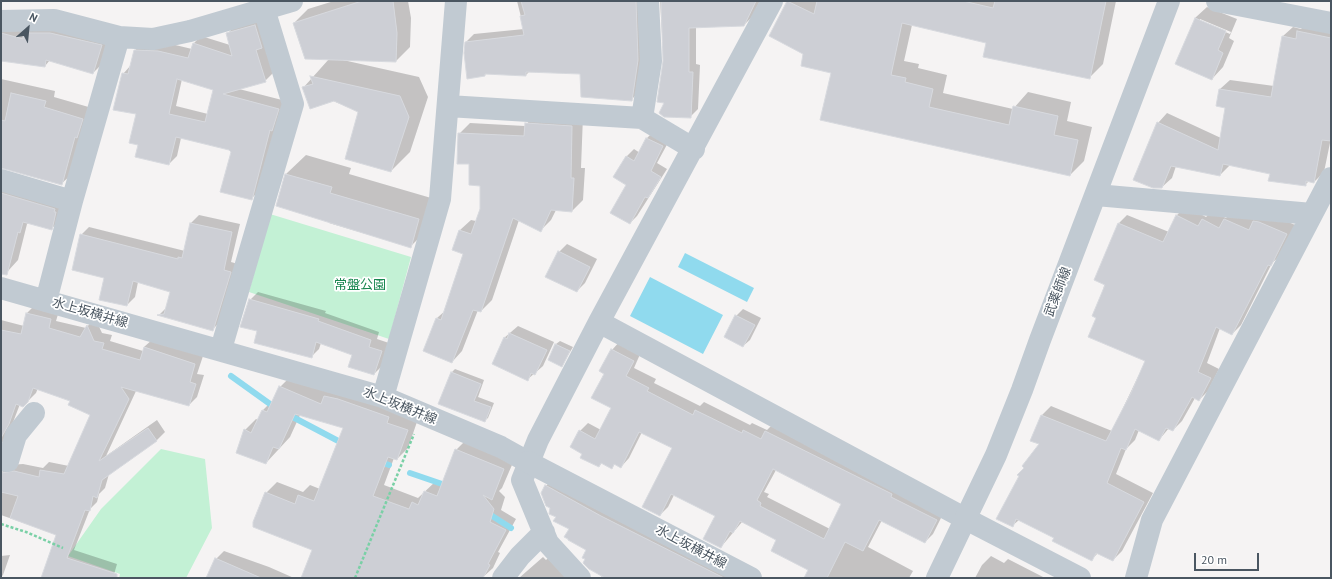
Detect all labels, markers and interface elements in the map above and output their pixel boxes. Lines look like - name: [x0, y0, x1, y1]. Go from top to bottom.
- north arrow: [8, 8, 48, 48]
- text: N: [27, 9, 40, 25]
- street label: 武薬師線: [1041, 265, 1075, 319]
- park label: 常盤公園: [334, 277, 386, 293]
- street label: 水上坂横井線: [50, 295, 130, 331]
- street label: 水上坂横井線: [361, 384, 439, 428]
- street label: 水上坂横井線: [653, 522, 729, 572]
- scale bar: [1196, 545, 1261, 571]
- text: 20 m: [1201, 552, 1227, 567]

